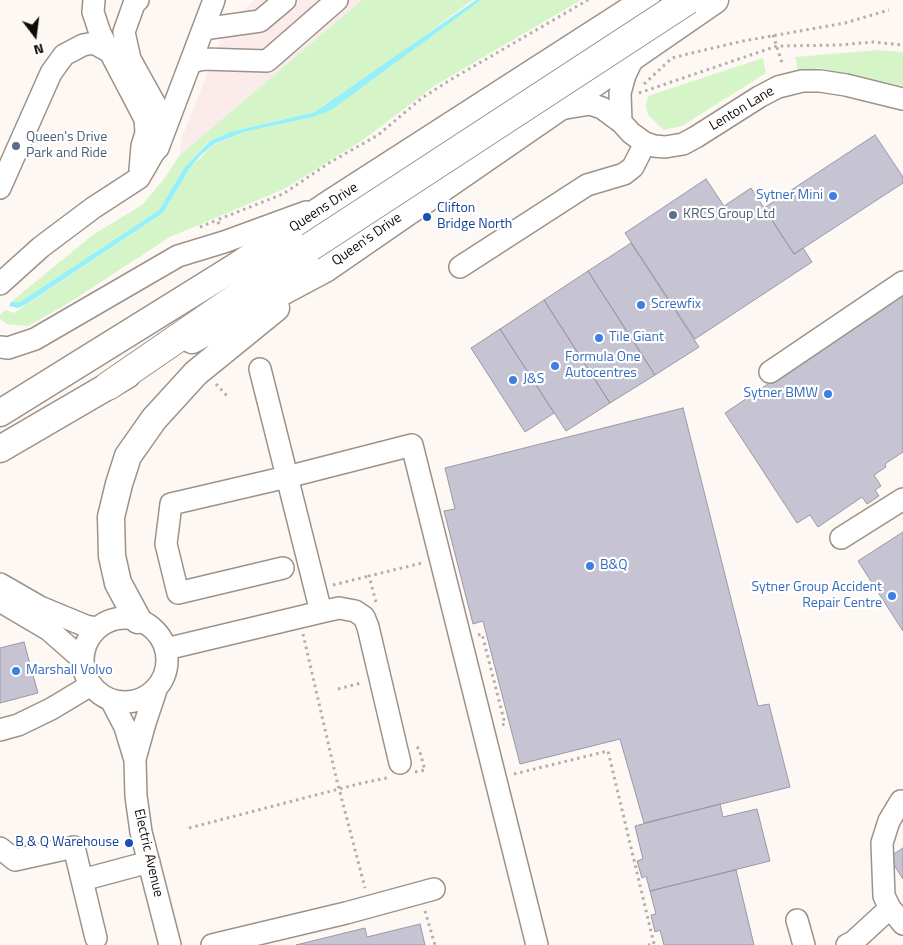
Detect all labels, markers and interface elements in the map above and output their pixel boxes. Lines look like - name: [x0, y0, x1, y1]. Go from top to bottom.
- north arrow: [10, 10, 60, 60]
- text: N: [32, 39, 46, 61]
- street label: Lenton Lane: [707, 83, 777, 135]
- place label: Queen's Drive Park and Ride: [26, 130, 107, 162]
- marker: Queen's Drive Park and Ride: [10, 140, 22, 152]
- street label: Queens Drive: [286, 180, 362, 236]
- place label: Sytner Mini: [756, 188, 823, 204]
- marker: Sytner Mini: [827, 190, 839, 202]
- place label: Clifton Bridge North: [437, 201, 512, 233]
- place label: KRCS Group Ltd: [683, 207, 775, 223]
- marker: KRCS Group Ltd: [667, 209, 679, 221]
- street label: Queen's Drive: [329, 210, 405, 270]
- marker: Clifton Bridge North: [421, 211, 433, 223]
- place label: Screwfix: [651, 297, 701, 313]
- marker: Screwfix: [635, 299, 647, 311]
- place label: Tile Giant: [609, 330, 664, 346]
- marker: Tile Giant: [593, 332, 605, 344]
- place label: Formula One Autocentres: [565, 350, 641, 382]
- marker: Formula One Autocentres: [549, 360, 561, 372]
- place label: J&S: [523, 372, 544, 388]
- marker: J&S: [507, 374, 519, 386]
- place label: Sytner BMW: [744, 386, 818, 402]
- marker: Sytner BMW: [822, 388, 834, 400]
- place label: B&Q: [600, 558, 627, 574]
- marker: B&Q: [584, 560, 596, 572]
- place label: Sytner Group Accident Repair Centre: [751, 580, 882, 612]
- marker: Sytner Group Accident Repair Centre: [886, 590, 898, 602]
- place label: Marshall Volvo: [26, 663, 113, 679]
- marker: Marshall Volvo: [10, 665, 22, 677]
- street label: Electric Avenue: [130, 807, 166, 899]
- place label: B & Q Warehouse: [15, 835, 119, 851]
- marker: B & Q Warehouse: [123, 837, 135, 849]

